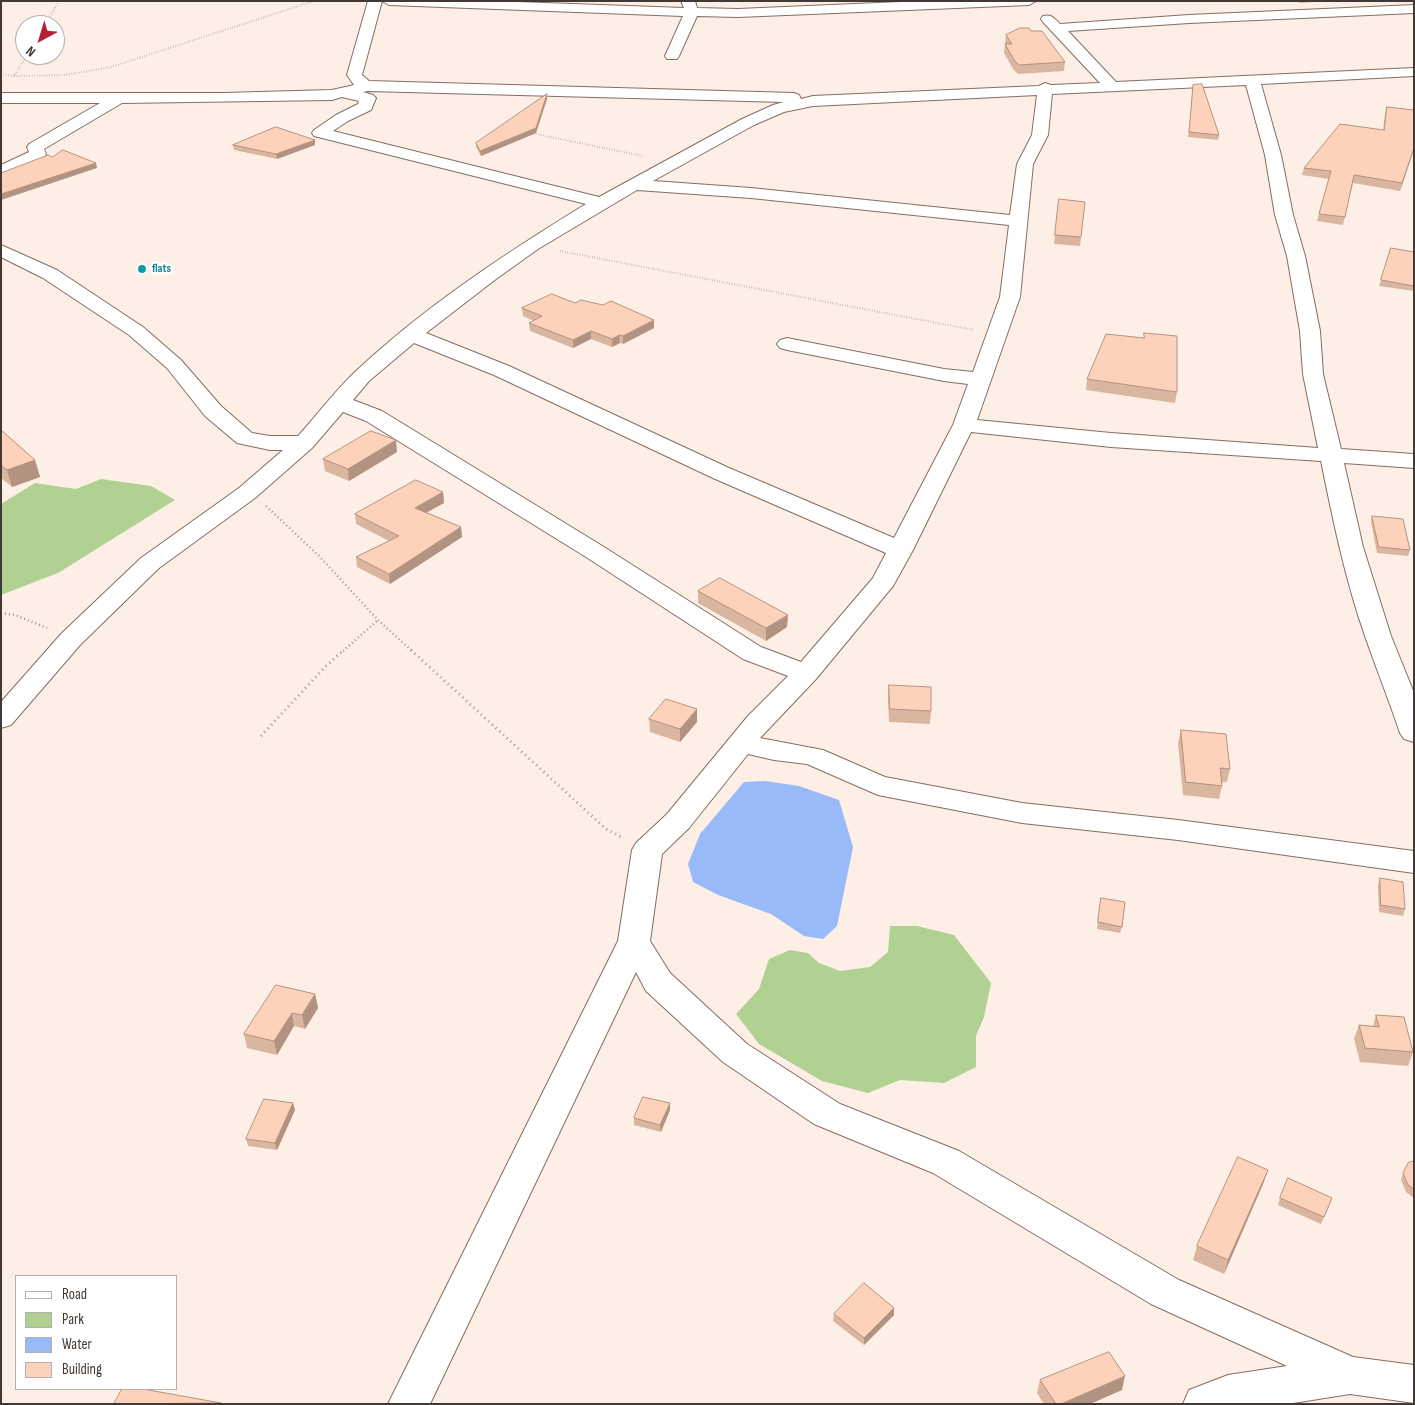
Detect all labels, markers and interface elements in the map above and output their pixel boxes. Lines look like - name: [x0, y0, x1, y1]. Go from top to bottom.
- north arrow: [15, 15, 65, 65]
- text: N: [23, 42, 39, 60]
- place label: flats: [152, 262, 171, 276]
- marker: flats: [136, 263, 148, 275]
- legend: [15, 1275, 178, 1390]
- text: Road: [62, 1285, 87, 1304]
- text: Park: [62, 1310, 84, 1329]
- text: Water: [62, 1335, 92, 1354]
- text: Building: [62, 1360, 102, 1379]

